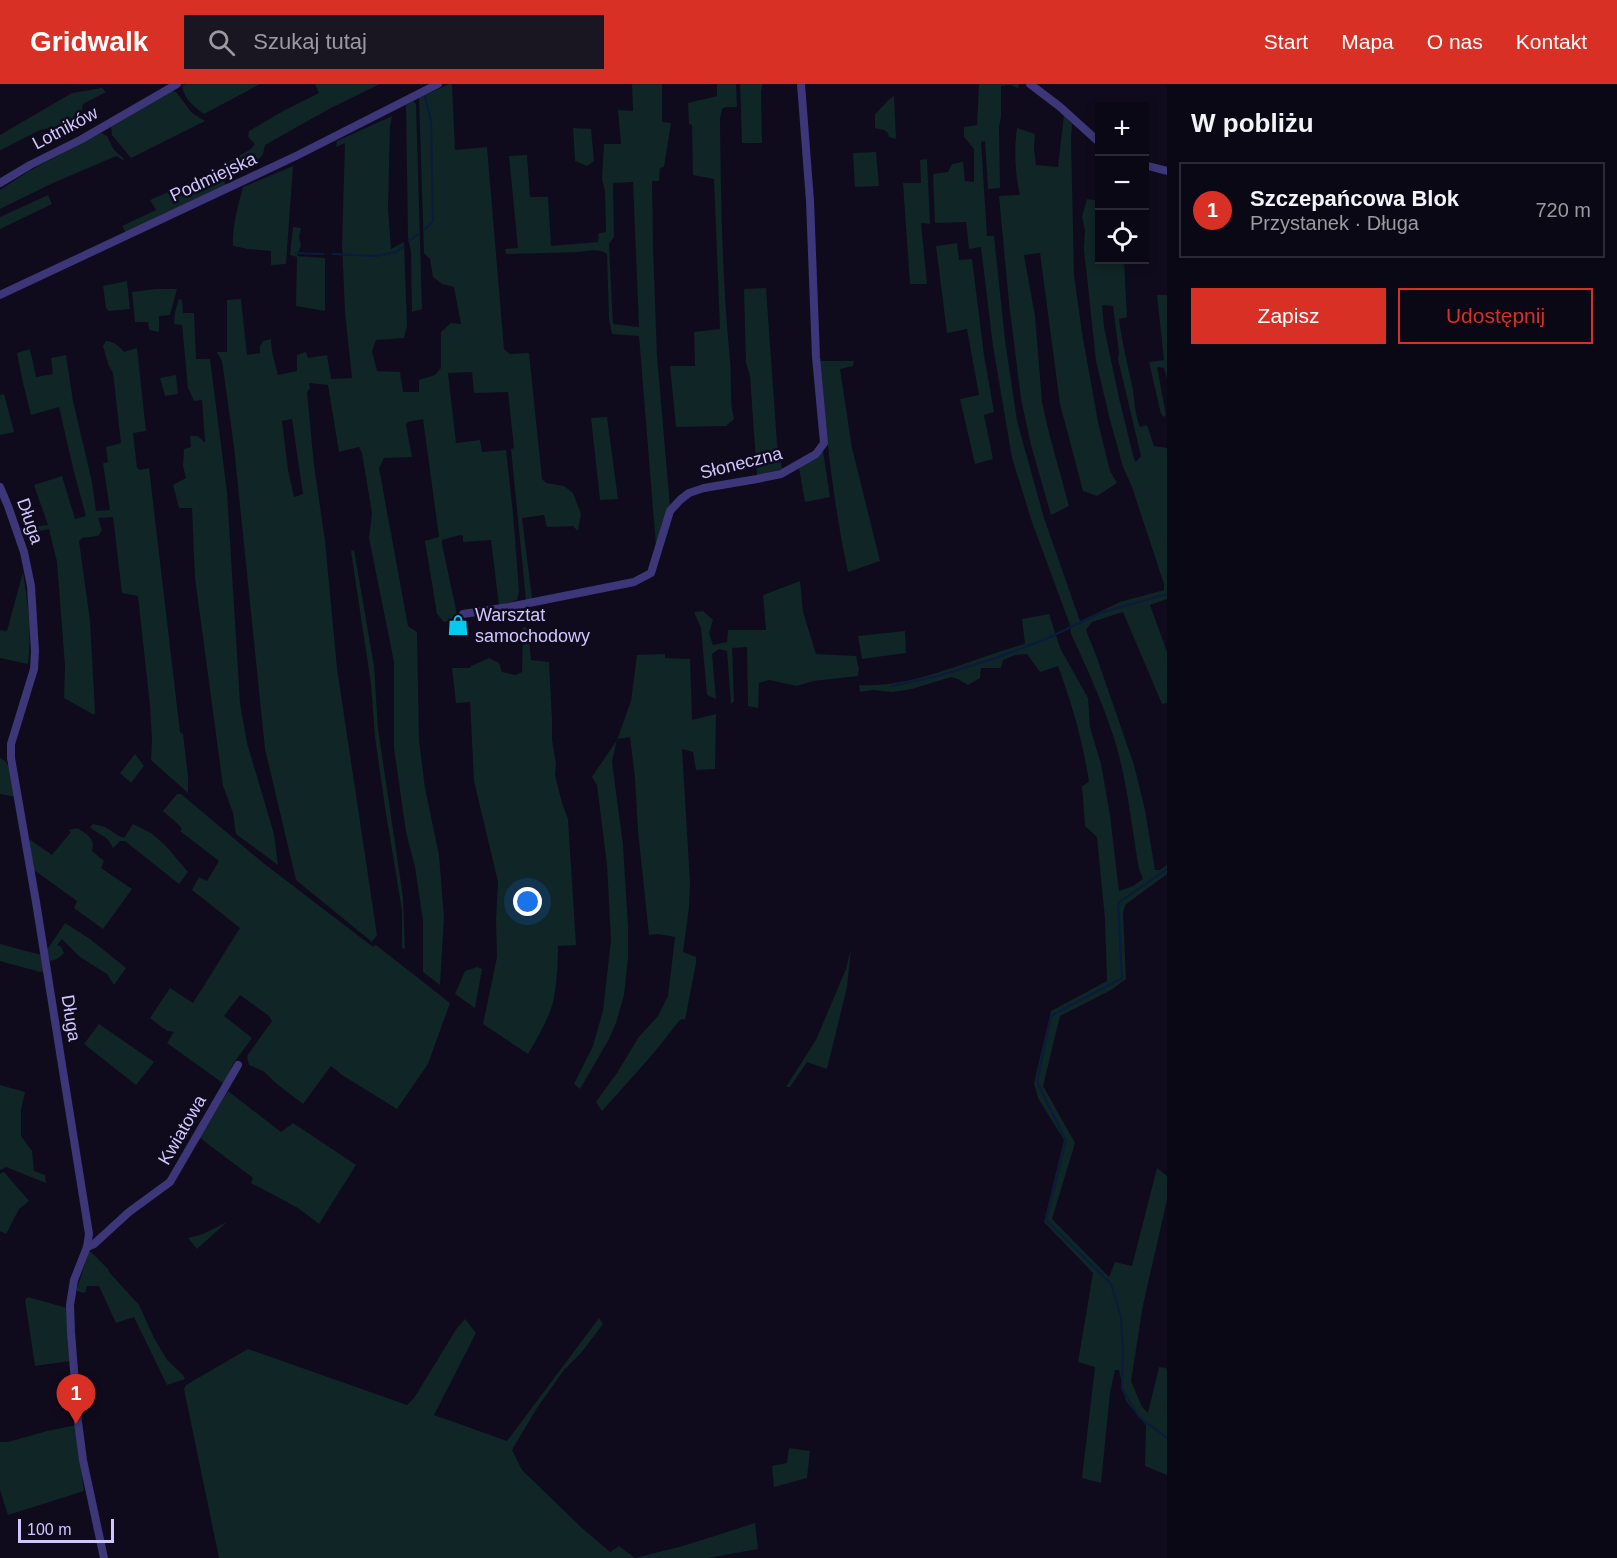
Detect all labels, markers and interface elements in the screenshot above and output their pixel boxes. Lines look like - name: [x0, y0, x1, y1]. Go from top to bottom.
- search box: [184, 15, 604, 69]
- text: Gridwalk: [30, 26, 148, 57]
- icon: search: [205, 26, 238, 59]
- text: Szukaj tutaj: [253, 29, 367, 54]
- text: Start: [1264, 30, 1308, 53]
- text: Mapa: [1341, 30, 1394, 53]
- text: O nas: [1427, 30, 1483, 53]
- text: Kontakt: [1516, 30, 1587, 53]
- street label: Lotników: [29, 102, 102, 154]
- map controls: [1095, 102, 1149, 264]
- button: +: [1095, 102, 1149, 156]
- text: W pobliżu: [1191, 108, 1314, 138]
- street label: Podmiejska: [167, 148, 260, 206]
- button: −: [1095, 156, 1149, 210]
- text: Szczepańcowa Blok: [1250, 186, 1459, 211]
- text: 1: [1207, 199, 1218, 221]
- text: 720 m: [1535, 199, 1591, 221]
- button: locate: [1095, 210, 1149, 264]
- text: Przystanek · Długa: [1250, 212, 1419, 234]
- button: Zapisz: [1191, 288, 1386, 344]
- button: Udostępnij: [1398, 288, 1593, 344]
- street label: Słoneczna: [698, 443, 785, 483]
- street label: Długa: [13, 496, 47, 547]
- place label: Warsztat samochodowy: [475, 605, 590, 646]
- shop icon: Warsztat samochodowy: [446, 613, 470, 637]
- your location: [513, 887, 542, 916]
- street label: Długa: [57, 993, 85, 1044]
- street label: Kwiatowa: [154, 1091, 210, 1168]
- pin: 1: [56, 1374, 96, 1424]
- scale bar: [18, 1516, 114, 1544]
- text: 100 m: [27, 1521, 71, 1538]

